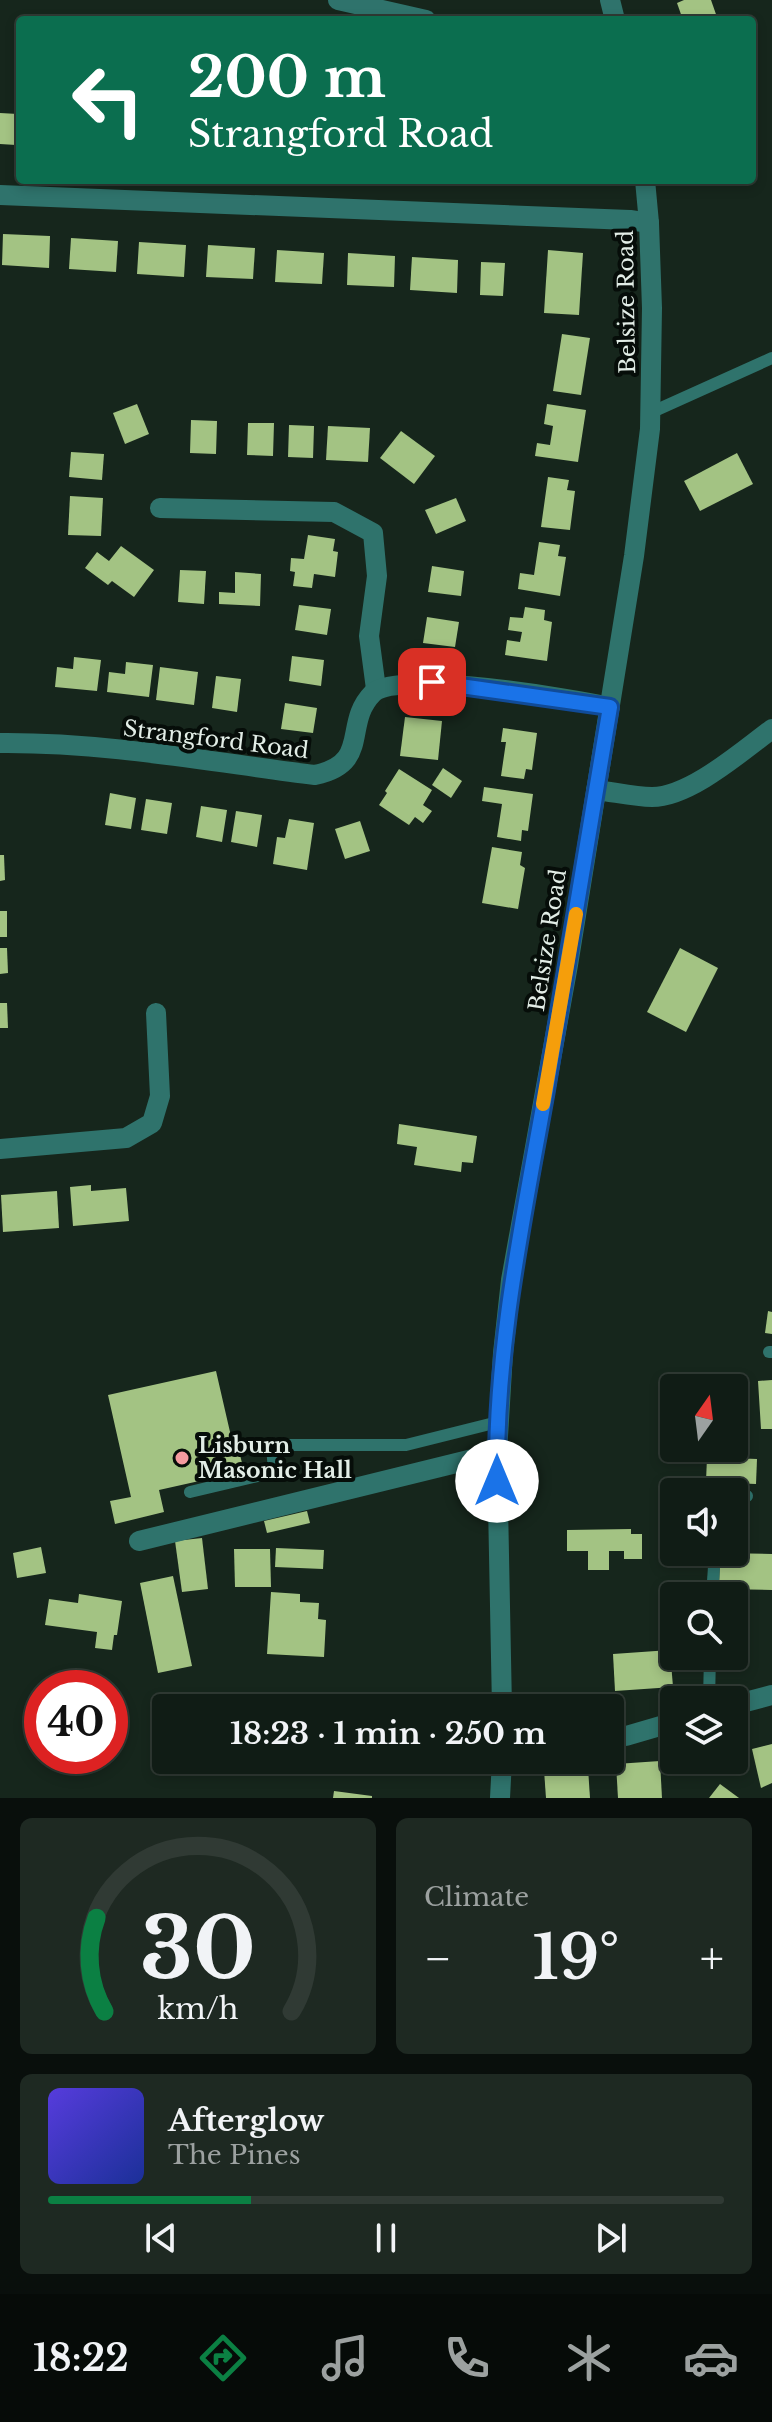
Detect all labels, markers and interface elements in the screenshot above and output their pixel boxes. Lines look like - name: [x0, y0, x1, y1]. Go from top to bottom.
- text: 200 m: [188, 43, 386, 112]
- icon: left: [56, 48, 160, 152]
- text: Strangford Road: [188, 112, 493, 157]
- street label: Belsize Road: [612, 230, 641, 374]
- pin: [398, 648, 466, 716]
- icon: arrive: [410, 660, 454, 704]
- street label: Strangford Road: [122, 715, 310, 764]
- street label: Belsize Road: [523, 867, 572, 1013]
- north arrow: [660, 1374, 748, 1462]
- map controls: [660, 1374, 748, 1774]
- place label: Lisburn Masonic Hall: [198, 1432, 352, 1484]
- position arrow: [455, 1439, 539, 1523]
- marker: Lisburn Masonic Hall: [173, 1449, 191, 1467]
- button: sound: [660, 1478, 748, 1566]
- button: search: [660, 1582, 748, 1670]
- speed limit sign: 40: [24, 1670, 128, 1774]
- button: layers: [660, 1686, 748, 1774]
- text: 18:23 · 1 min · 250 m: [230, 1715, 546, 1752]
- text: Climate: [424, 1881, 529, 1913]
- text: 30: [140, 1897, 256, 2000]
- text: 19°: [533, 1921, 619, 1995]
- text: −: [424, 1931, 452, 1986]
- text: +: [700, 1931, 724, 1986]
- text: km/h: [157, 1991, 239, 2027]
- text: Afterglow: [168, 2102, 324, 2139]
- text: The Pines: [168, 2139, 300, 2171]
- icon: previous: [139, 2216, 183, 2260]
- icon: pause: [364, 2216, 408, 2260]
- icon: next: [589, 2216, 633, 2260]
- icon: directions: [195, 2330, 251, 2386]
- icon: music: [317, 2330, 373, 2386]
- icon: phone: [439, 2330, 495, 2386]
- icon: climate: [561, 2330, 617, 2386]
- icon: car: [683, 2330, 739, 2386]
- text: 18:22: [33, 2336, 129, 2381]

